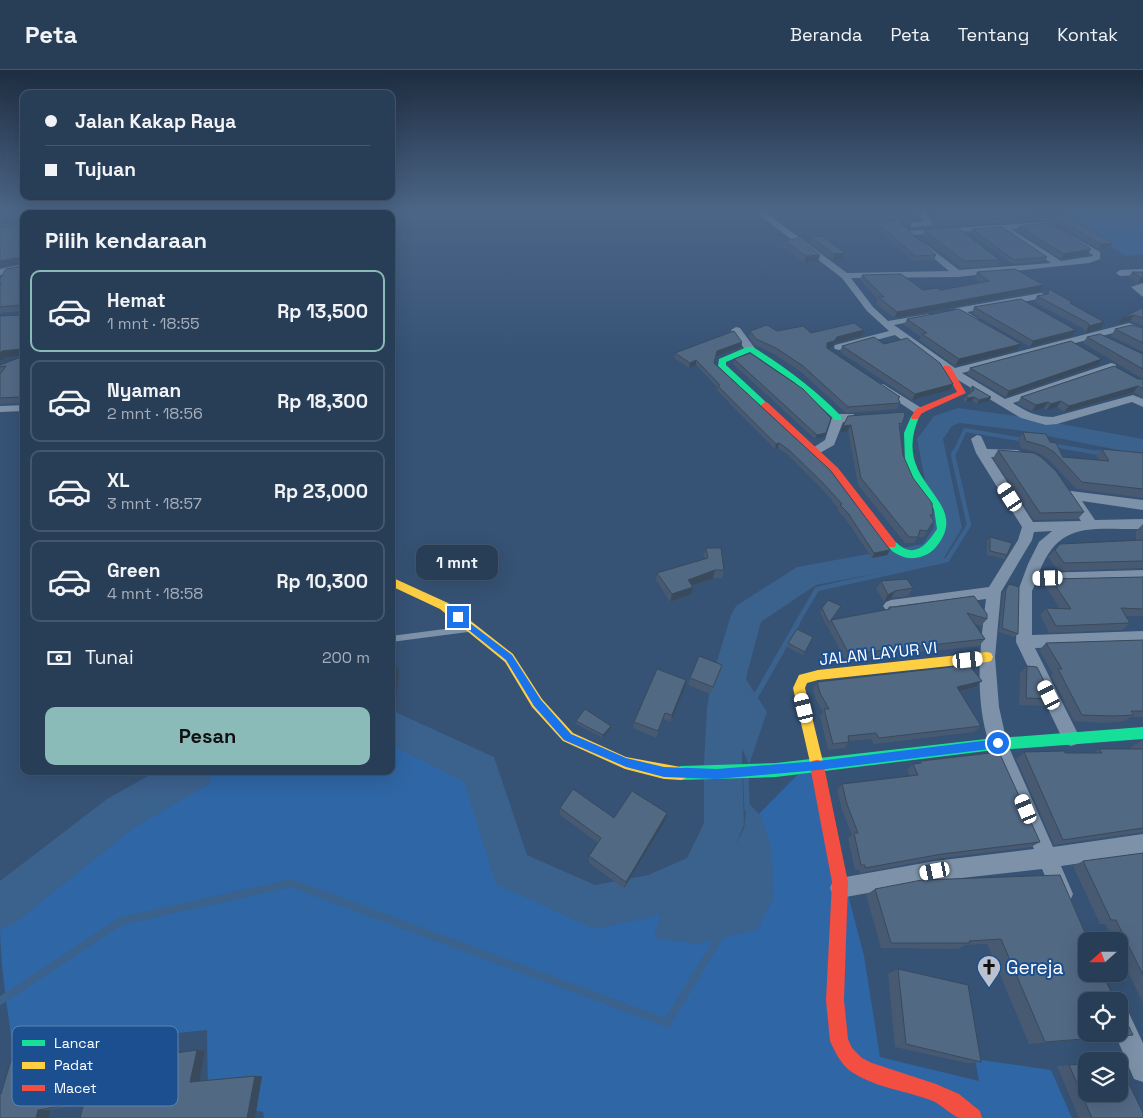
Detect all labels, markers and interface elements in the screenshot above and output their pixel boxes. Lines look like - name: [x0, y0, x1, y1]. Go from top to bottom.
- text: Peta: [25, 19, 78, 50]
- text: Beranda: [790, 23, 862, 46]
- text: Peta: [890, 23, 930, 46]
- text: Tentang: [958, 23, 1029, 46]
- text: Kontak: [1057, 23, 1118, 46]
- text: Jalan Kakap Raya: [75, 109, 236, 134]
- text: Tujuan: [75, 157, 136, 182]
- text: Pilih kendaraan: [45, 226, 207, 254]
- text: Hemat: [107, 288, 166, 313]
- icon: car: [47, 289, 92, 334]
- text: Rp 13,500: [277, 299, 368, 324]
- text: 1 mnt · 18:55: [107, 313, 200, 334]
- text: Nyaman: [107, 378, 181, 403]
- icon: car: [47, 379, 92, 424]
- text: Rp 18,300: [277, 389, 368, 414]
- text: 2 mnt · 18:56: [107, 403, 203, 424]
- text: XL: [107, 468, 130, 493]
- icon: car: [47, 469, 92, 514]
- text: Rp 23,000: [274, 479, 368, 504]
- car: [995, 480, 1024, 514]
- text: 3 mnt · 18:57: [107, 493, 202, 514]
- callout: 1 mnt: [417, 544, 499, 580]
- text: 1 mnt: [436, 552, 478, 573]
- text: Green: [107, 558, 160, 583]
- icon: car: [47, 559, 92, 604]
- text: Rp 10,300: [277, 569, 368, 594]
- car: [1032, 570, 1063, 586]
- text: 4 mnt · 18:58: [107, 583, 203, 604]
- route end: [447, 606, 469, 628]
- street label: JALAN LAYUR VI: [818, 637, 938, 670]
- icon: cash: [45, 644, 73, 672]
- text: Tunai: [85, 645, 134, 670]
- text: 200 m: [322, 647, 370, 668]
- car: [952, 651, 983, 669]
- car: [1035, 678, 1062, 712]
- car: [793, 692, 814, 724]
- button: Pesan: [45, 707, 370, 765]
- route start: [987, 732, 1009, 754]
- car: [1013, 792, 1038, 826]
- car: [918, 861, 951, 881]
- north arrow: [1078, 932, 1128, 982]
- map controls: [1078, 932, 1128, 1102]
- church icon: Gereja: [976, 954, 1002, 988]
- place label: Gereja: [1006, 955, 1064, 980]
- button: locate: [1078, 992, 1128, 1042]
- legend: [12, 1026, 178, 1106]
- text: Lancar: [54, 1034, 100, 1052]
- button: layers: [1078, 1052, 1128, 1102]
- text: Padat: [54, 1056, 93, 1074]
- text: Macet: [54, 1079, 97, 1097]

